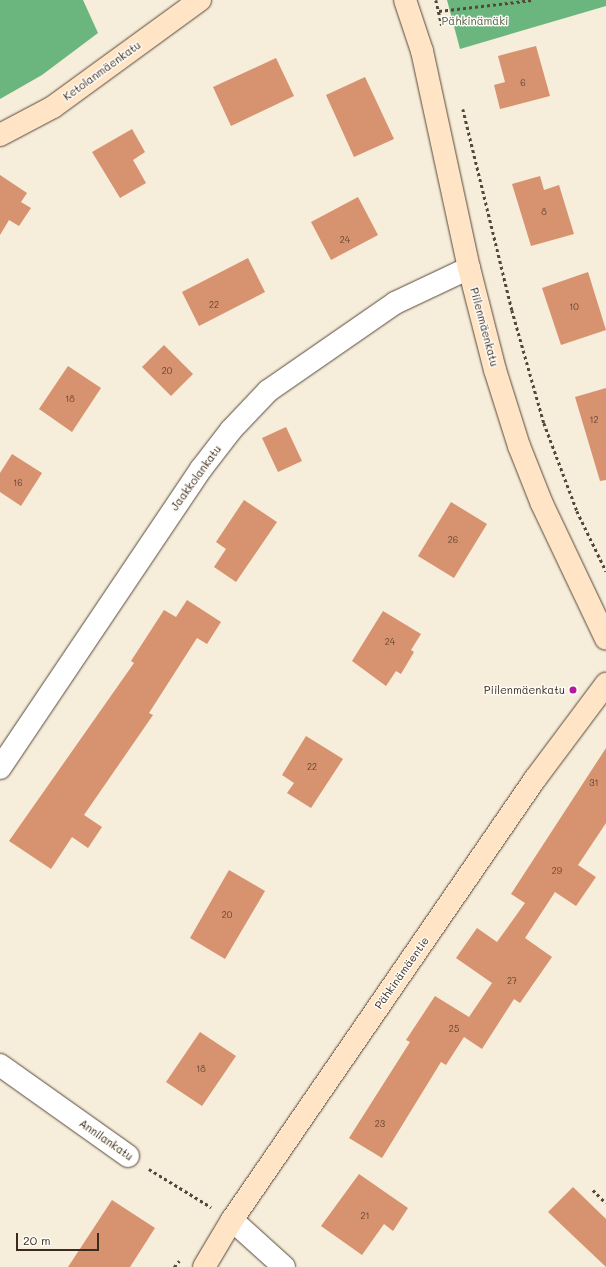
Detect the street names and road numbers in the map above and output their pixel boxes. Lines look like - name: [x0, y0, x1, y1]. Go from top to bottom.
- street label: Ketolanmäenkatu: [61, 38, 143, 104]
- street label: Piilenmäenkatu: [467, 286, 501, 368]
- street label: Jaakkolankatu: [168, 443, 224, 513]
- street label: Pähkinämäentie: [372, 934, 432, 1012]
- street label: Annilankatu: [77, 1117, 135, 1163]

